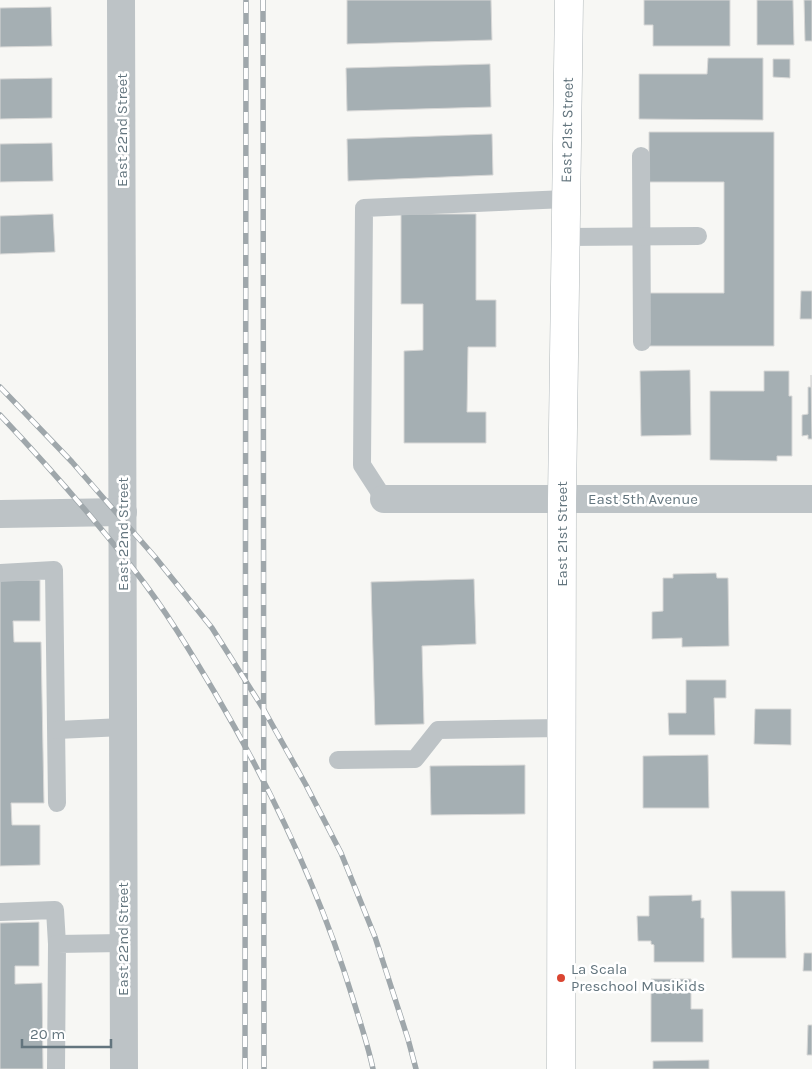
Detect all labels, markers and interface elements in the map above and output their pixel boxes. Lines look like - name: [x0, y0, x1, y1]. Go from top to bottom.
- street label: East 22nd Street: [113, 73, 131, 187]
- street label: East 21st Street: [557, 77, 577, 183]
- street label: East 22nd Street: [114, 477, 132, 591]
- street label: East 21st Street: [553, 481, 571, 587]
- street label: East 5th Avenue: [588, 490, 698, 508]
- street label: East 22nd Street: [114, 882, 132, 996]
- place label: La Scala Preschool Musikids: [571, 960, 705, 995]
- marker: La Scala Preschool Musikids: [555, 972, 567, 984]
- scale bar: [22, 1016, 111, 1048]
- text: 20 m: [30, 1025, 65, 1043]

